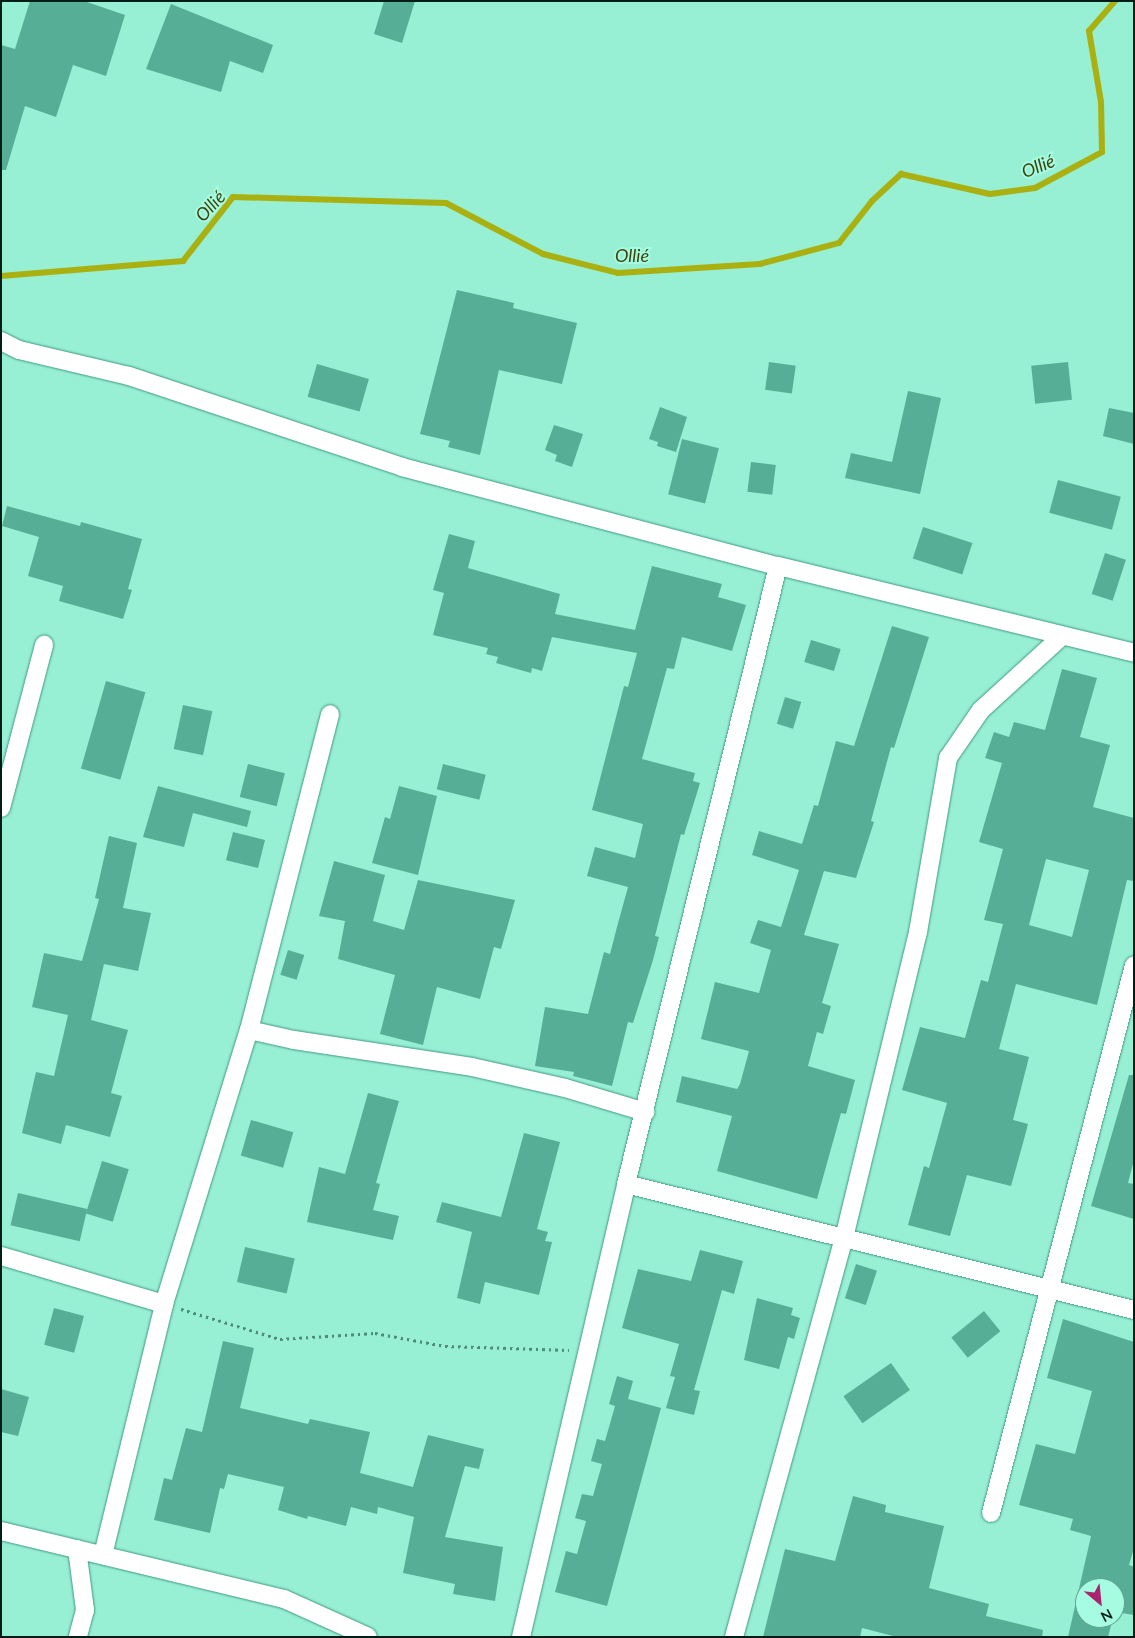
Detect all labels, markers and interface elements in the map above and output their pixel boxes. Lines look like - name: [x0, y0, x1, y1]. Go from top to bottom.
- water label: Ollié: [1018, 150, 1058, 182]
- water label: Ollié: [190, 186, 230, 226]
- water label: Ollié: [615, 244, 649, 266]
- north arrow: [1075, 1578, 1125, 1628]
- text: N: [1098, 1606, 1116, 1626]

